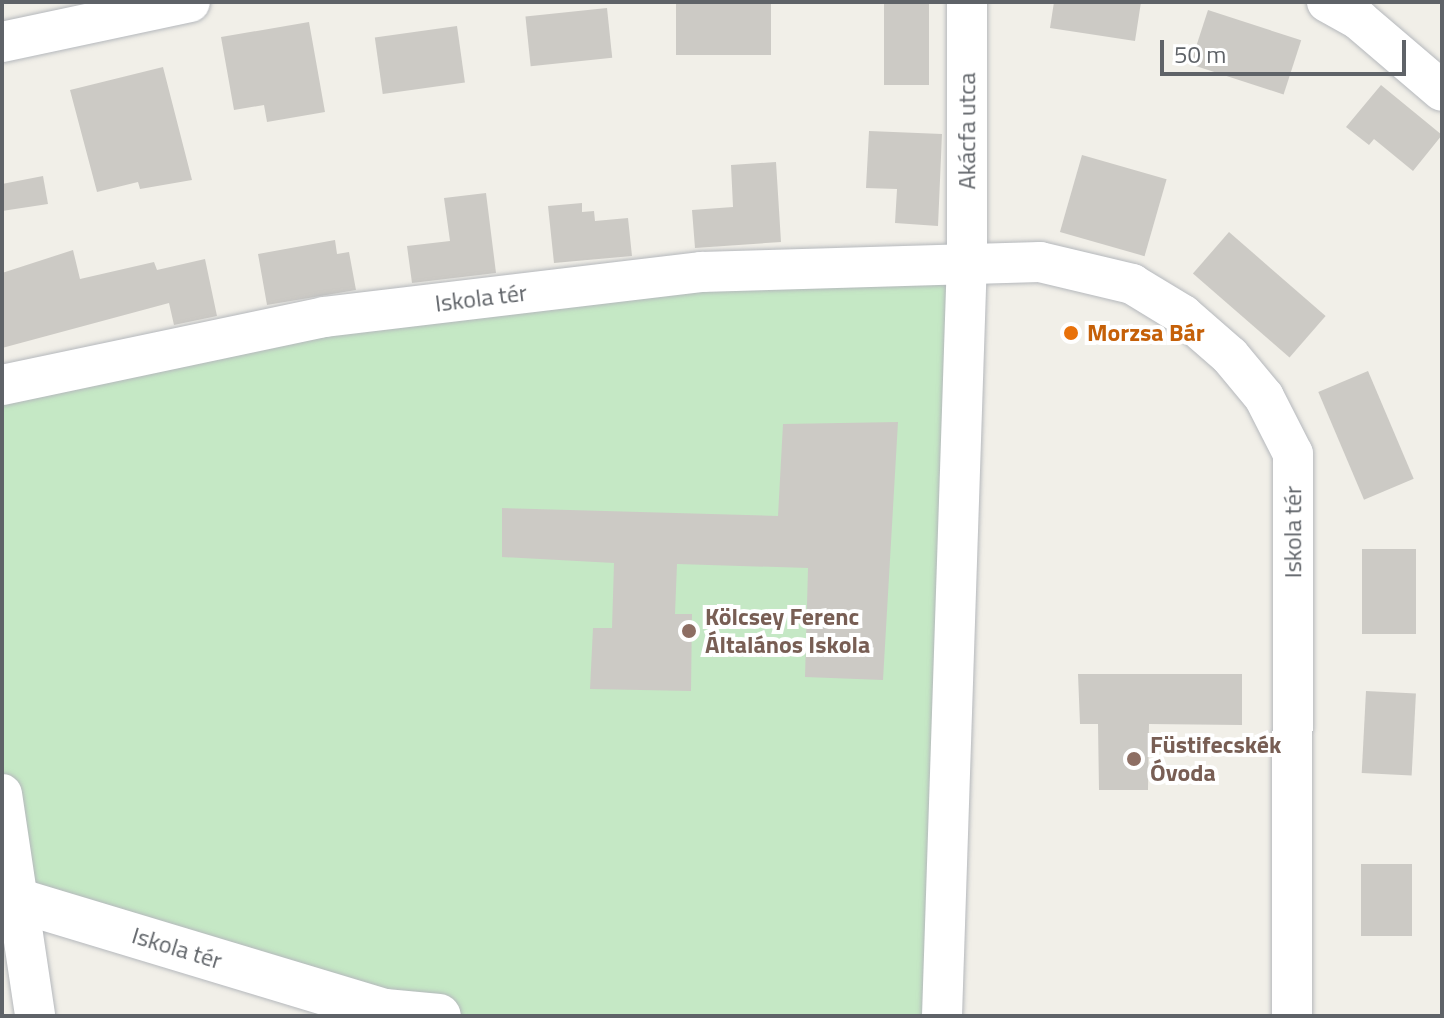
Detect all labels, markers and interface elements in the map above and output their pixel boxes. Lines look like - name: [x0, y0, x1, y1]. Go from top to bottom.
- scale bar: [1164, 24, 1410, 74]
- text: 50 m: [1174, 36, 1226, 72]
- street label: Akácfa utca: [953, 72, 981, 190]
- street label: Iskola tér: [433, 278, 529, 318]
- place label: Morzsa Bár: [1087, 319, 1205, 347]
- marker: Morzsa Bár: [1062, 324, 1080, 342]
- street label: Iskola tér: [1279, 486, 1307, 578]
- place label: Kölcsey Ferenc Általános Iskola: [705, 603, 870, 659]
- marker: Kölcsey Ferenc Általános Iskola: [680, 622, 698, 640]
- place label: Füstifecskék Óvoda: [1150, 731, 1281, 787]
- marker: Füstifecskék Óvoda: [1125, 750, 1143, 768]
- street label: Iskola tér: [129, 921, 225, 975]

